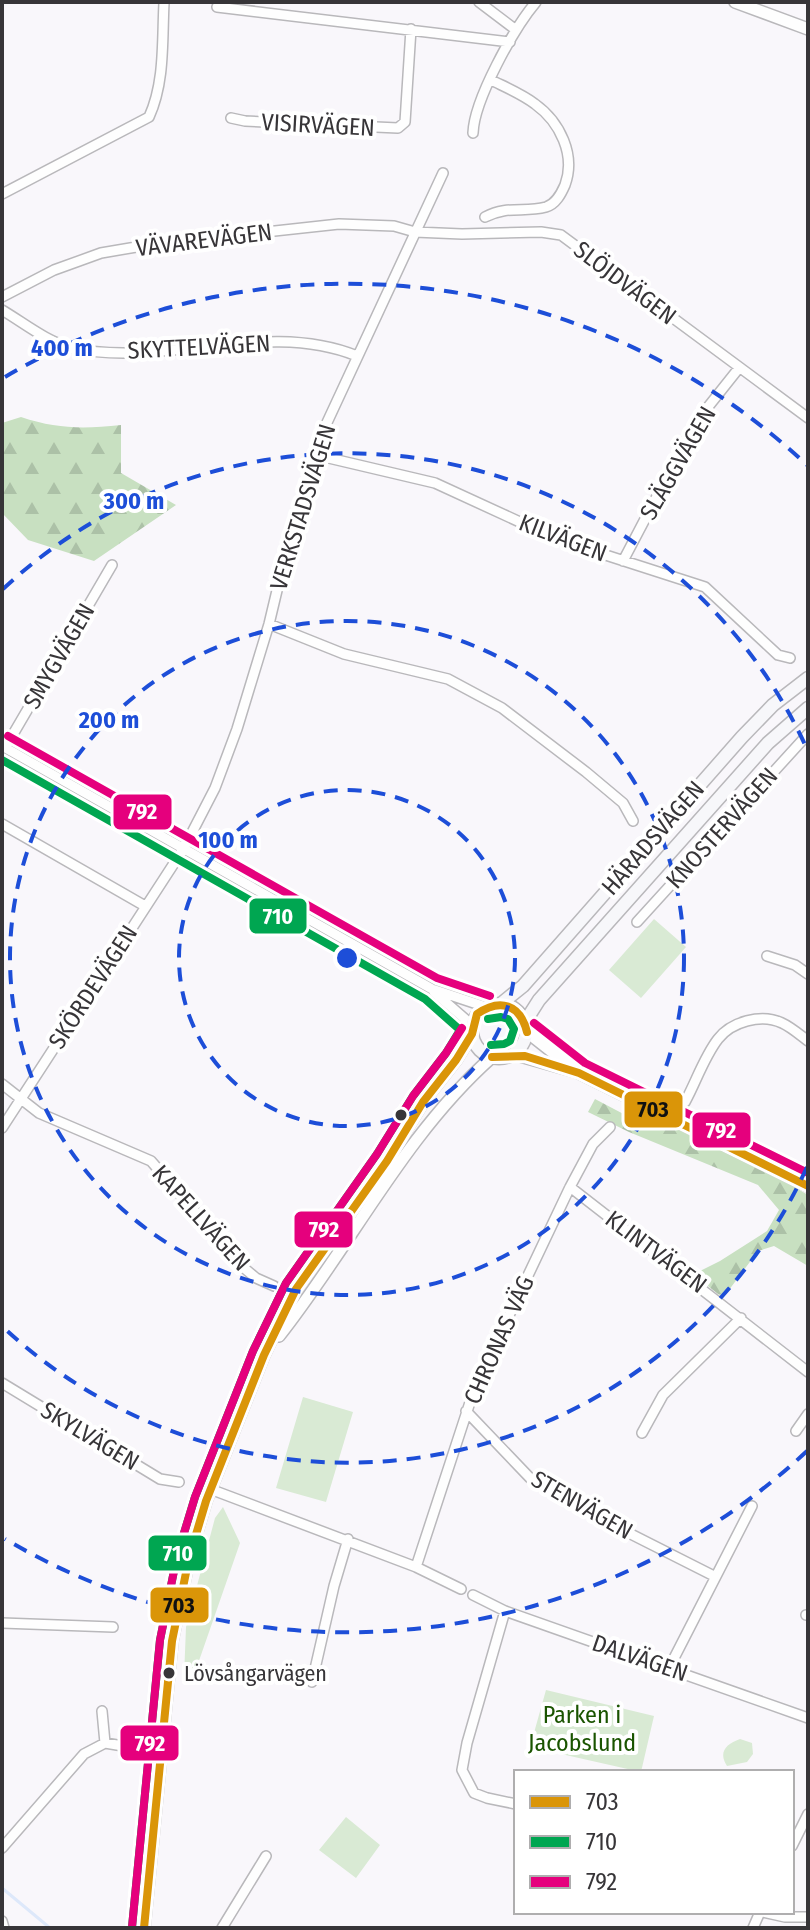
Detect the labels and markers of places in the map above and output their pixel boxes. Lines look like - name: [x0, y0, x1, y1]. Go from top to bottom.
- centre of rings: [333, 944, 361, 972]
- unlabelled marker: [393, 1107, 409, 1123]
- place label: Lövsångarvägen: [184, 1660, 327, 1687]
- marker: Lövsångarvägen: [161, 1665, 177, 1681]

